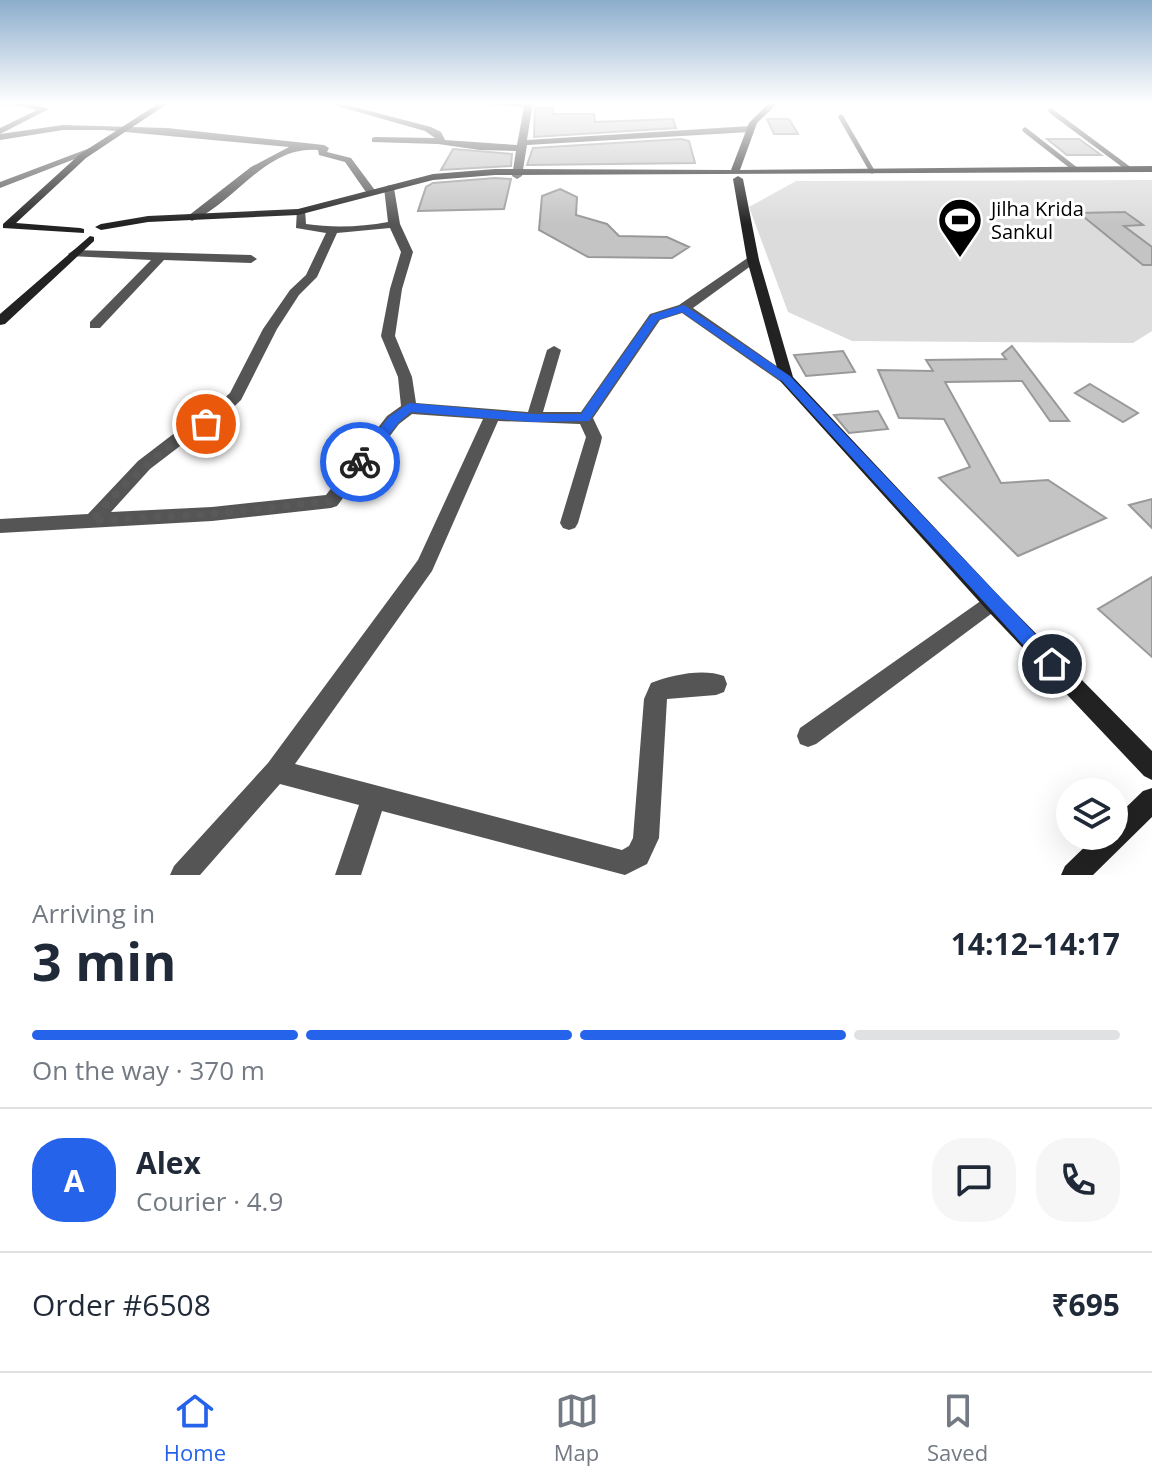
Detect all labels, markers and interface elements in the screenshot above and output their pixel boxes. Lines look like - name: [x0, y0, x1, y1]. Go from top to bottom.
- place label: Jilha Krida Sankul: [989, 195, 1084, 245]
- sports icon: Jilha Krida Sankul: [936, 196, 984, 259]
- pin: [172, 390, 240, 458]
- icon: bag: [184, 402, 228, 446]
- courier: [320, 422, 400, 502]
- icon: bike: [338, 440, 382, 484]
- pin: [1018, 630, 1086, 698]
- icon: home: [1030, 642, 1074, 686]
- map controls: [1056, 778, 1128, 850]
- button: layers: [1056, 778, 1128, 850]
- text: Arriving in: [32, 895, 155, 931]
- text: 14:12–14:17: [951, 923, 1120, 964]
- text: 3 min: [32, 925, 176, 996]
- text: On the way · 370 m: [32, 1052, 265, 1088]
- button: chat: [932, 1138, 1016, 1222]
- button: phone: [1036, 1138, 1120, 1222]
- text: Alex: [136, 1142, 201, 1183]
- text: A: [64, 1160, 84, 1201]
- text: Courier · 4.9: [136, 1183, 283, 1219]
- text: Order #6508: [32, 1284, 211, 1325]
- text: ₹695: [1051, 1284, 1120, 1325]
- tab: Home: [164, 1389, 226, 1467]
- tab: Map: [554, 1389, 599, 1467]
- tab: Saved: [927, 1389, 988, 1467]

